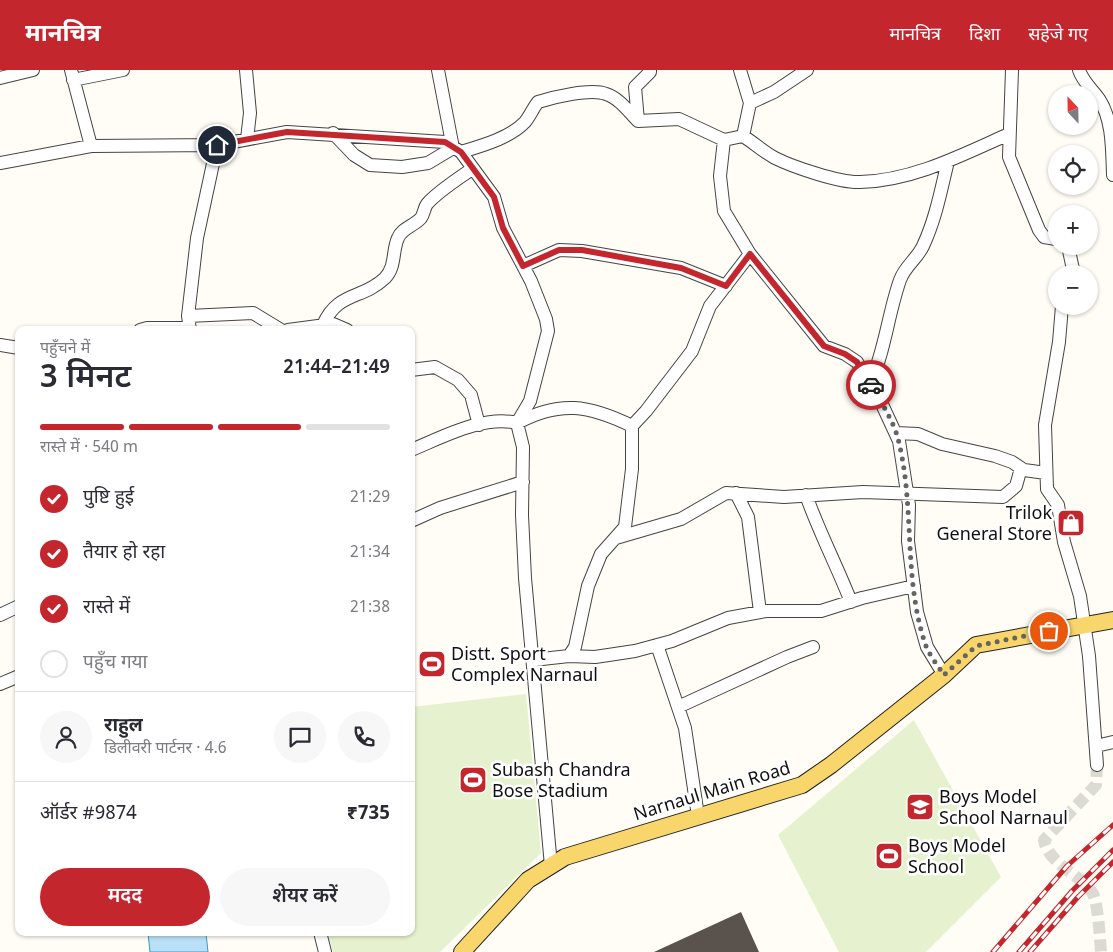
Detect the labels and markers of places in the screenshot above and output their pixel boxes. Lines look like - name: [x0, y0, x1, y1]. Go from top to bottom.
- pin: [196, 124, 238, 166]
- place label: Trilok General Store: [936, 503, 1052, 547]
- shop icon: Trilok General Store: [1056, 508, 1086, 538]
- pin: [1028, 610, 1070, 652]
- place label: Distt. Sport Complex Narnaul: [451, 644, 598, 688]
- sports icon: Distt. Sport Complex Narnaul: [417, 649, 447, 679]
- place label: Subash Chandra Bose Stadium: [492, 760, 631, 804]
- sports icon: Subash Chandra Bose Stadium: [458, 765, 488, 795]
- place label: Boys Model School Narnaul: [939, 787, 1068, 831]
- school or university icon: Boys Model School Narnaul: [905, 792, 935, 822]
- place label: Boys Model School: [908, 836, 1006, 880]
- sports icon: Boys Model School: [874, 841, 904, 871]

